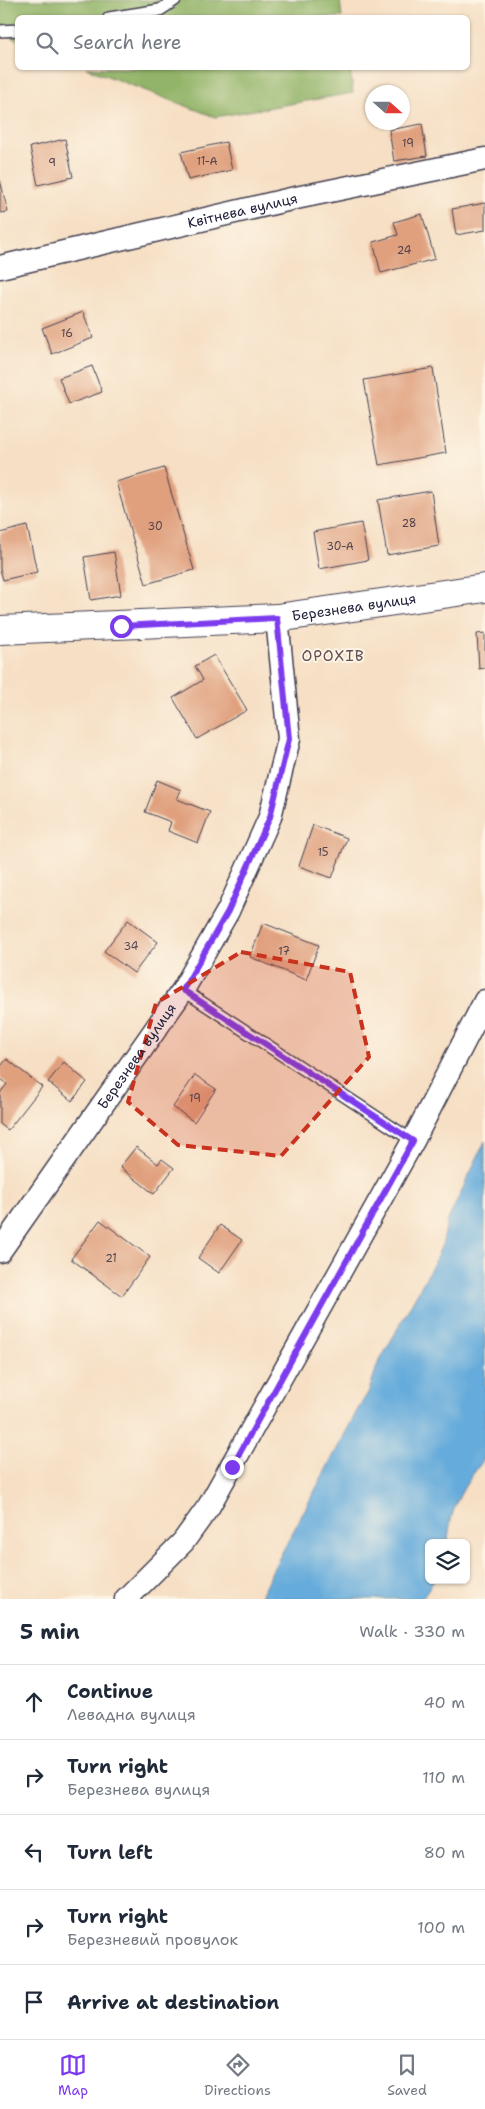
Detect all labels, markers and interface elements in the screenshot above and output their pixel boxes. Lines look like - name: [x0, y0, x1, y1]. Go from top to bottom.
- search box: [15, 15, 470, 70]
- icon: search: [33, 29, 61, 57]
- text: Search here: [73, 30, 182, 55]
- north arrow: [365, 85, 410, 130]
- house number: 19: [402, 136, 414, 151]
- house number: 11-А: [196, 154, 218, 169]
- house number: 9: [48, 155, 56, 170]
- street label: Квітнева вулиця: [186, 189, 299, 232]
- house number: 24: [397, 243, 412, 258]
- house number: 16: [61, 326, 73, 341]
- house number: 28: [401, 516, 417, 531]
- house number: 30: [147, 519, 163, 534]
- house number: 30-А: [326, 539, 354, 554]
- street label: Березнева вулиця: [291, 589, 417, 625]
- route start: [110, 615, 133, 638]
- district label: ОРОХІВ: [301, 646, 365, 666]
- house number: 15: [317, 845, 329, 860]
- house number: 34: [124, 939, 139, 954]
- house number: 17: [278, 944, 290, 959]
- street label: Березнева вулиця: [93, 1000, 180, 1113]
- house number: 19: [189, 1091, 201, 1106]
- house number: 21: [105, 1251, 117, 1266]
- route end: [221, 1456, 244, 1479]
- map controls: [425, 1539, 470, 1584]
- button: layers: [425, 1539, 470, 1584]
- text: 5 min: [20, 1618, 80, 1646]
- text: Walk · 330 m: [359, 1621, 465, 1642]
- text: Continue: [67, 1679, 153, 1704]
- icon: ahead: [20, 1688, 48, 1716]
- text: 40 m: [423, 1692, 465, 1713]
- text: Левадна вулиця: [67, 1704, 196, 1725]
- text: Turn right: [67, 1754, 168, 1779]
- icon: right: [20, 1763, 48, 1791]
- text: 110 m: [422, 1767, 465, 1788]
- text: Березнева вулиця: [67, 1779, 210, 1800]
- icon: left: [20, 1838, 48, 1866]
- text: Turn left: [67, 1840, 153, 1865]
- text: 80 m: [424, 1842, 465, 1863]
- text: Turn right: [67, 1904, 168, 1929]
- icon: right: [20, 1913, 48, 1941]
- text: 100 m: [417, 1917, 465, 1938]
- text: Березневий провулок: [67, 1929, 238, 1950]
- icon: arrive: [20, 1988, 48, 2016]
- text: Arrive at destination: [67, 1990, 279, 2015]
- tab: Map: [58, 2051, 88, 2099]
- tab: Directions: [204, 2051, 271, 2099]
- tab: Saved: [387, 2051, 427, 2099]

